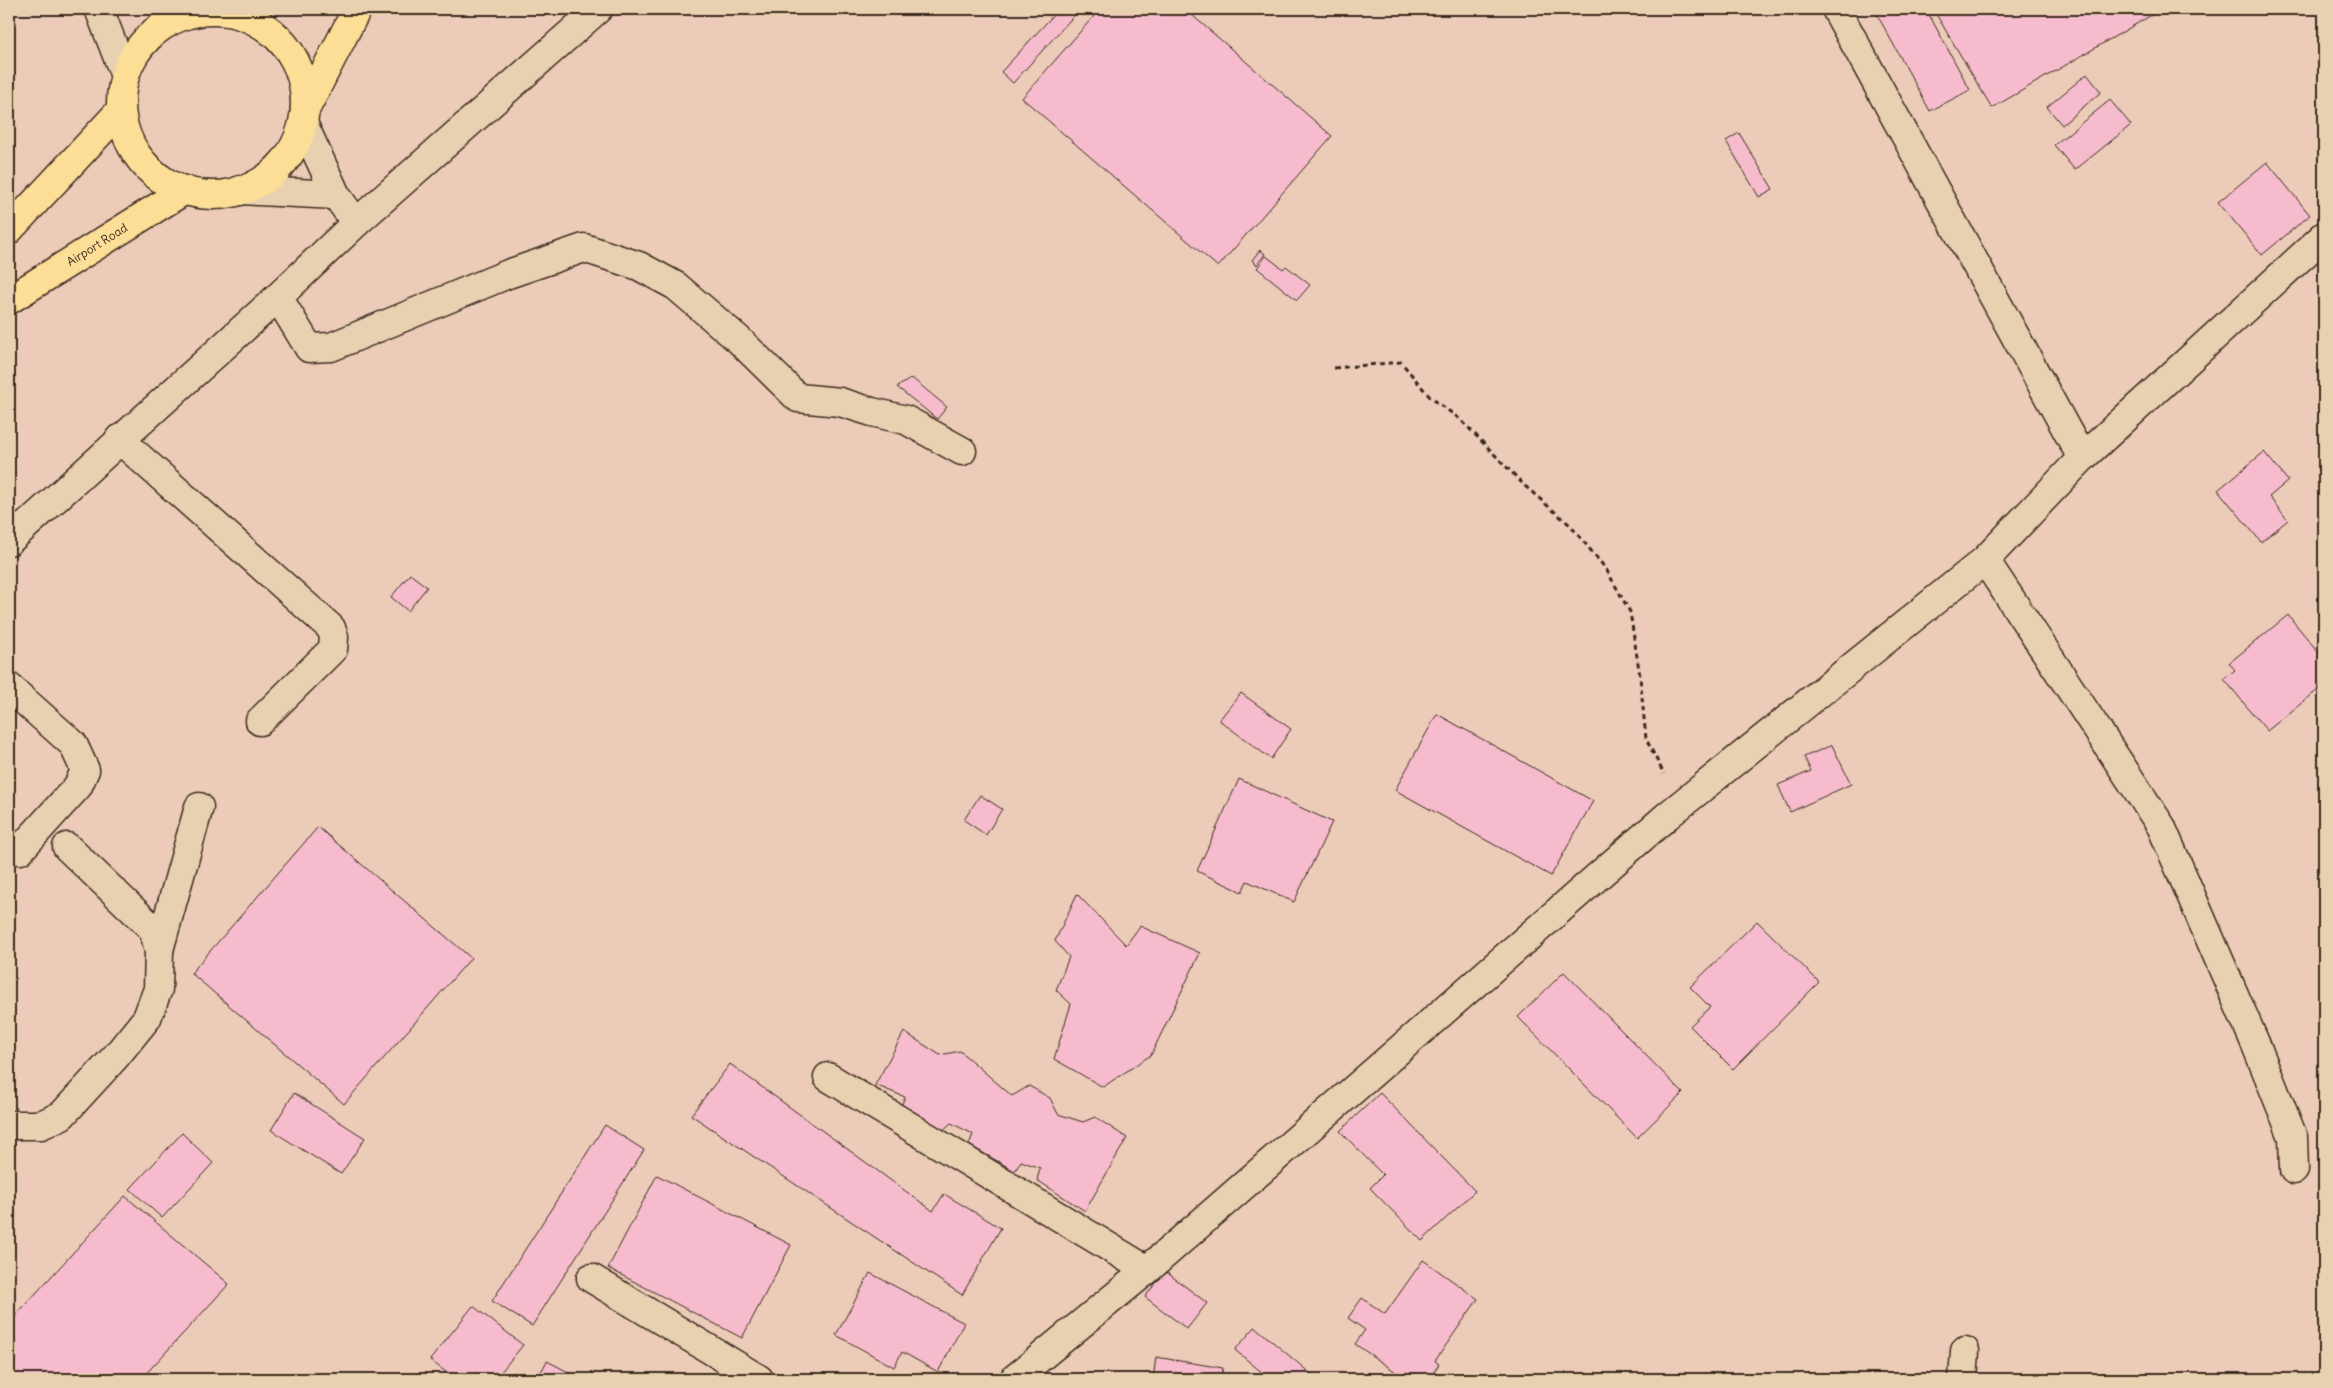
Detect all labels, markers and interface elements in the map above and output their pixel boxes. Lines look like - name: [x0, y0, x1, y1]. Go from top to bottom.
- street label: Airport Road: [64, 220, 130, 269]

